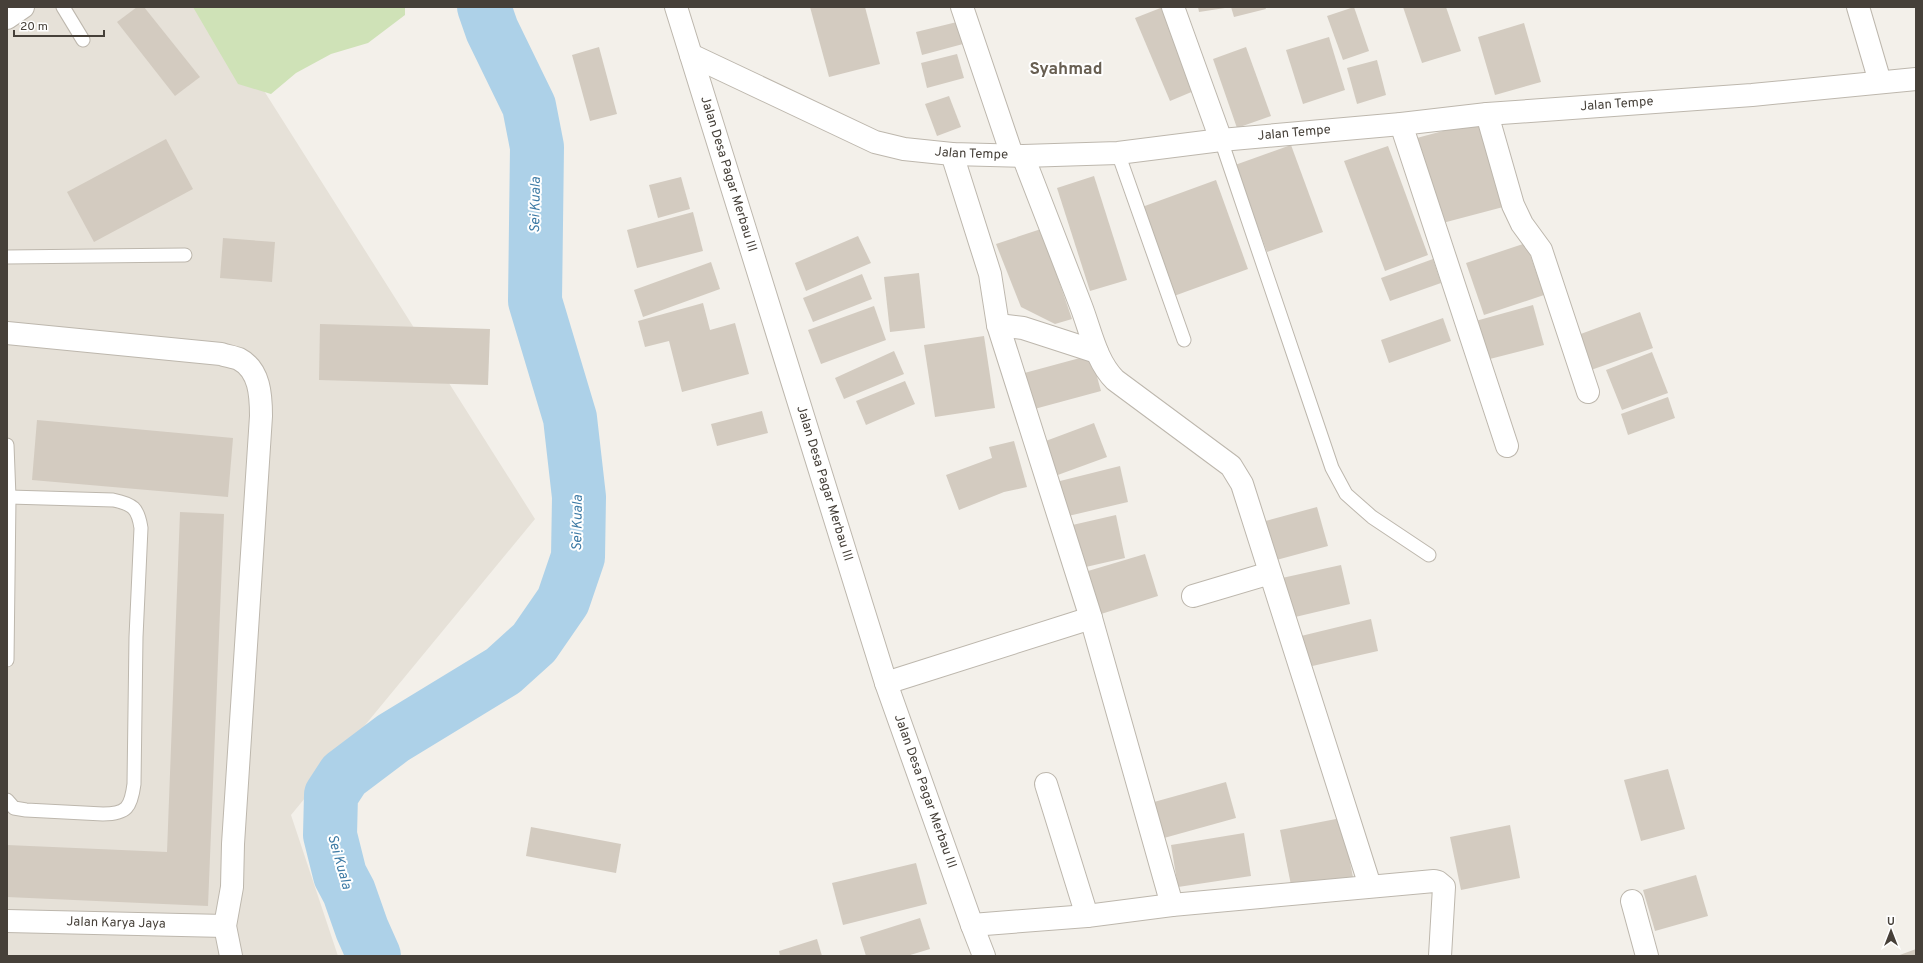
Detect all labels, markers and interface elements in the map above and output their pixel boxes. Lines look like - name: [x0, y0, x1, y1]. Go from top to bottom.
- scale bar: [14, 12, 104, 38]
- text: 20 m: [20, 19, 48, 35]
- district label: Syahmad: [1030, 59, 1102, 81]
- street label: Jalan Desa Pagar Merbau III: [696, 94, 760, 254]
- street label: Jalan Tempe: [1580, 94, 1654, 115]
- street label: Jalan Tempe: [1257, 122, 1332, 145]
- street label: Jalan Tempe: [934, 144, 1008, 164]
- water label: Sei Kuala: [527, 176, 545, 233]
- street label: Jalan Desa Pagar Merbau III: [792, 404, 856, 563]
- water label: Sei Kuala: [569, 494, 587, 551]
- street label: Jalan Desa Pagar Merbau III: [890, 712, 959, 871]
- water label: Sei Kuala: [323, 833, 355, 892]
- north arrow: [1871, 911, 1911, 951]
- street label: Jalan Karya Jaya: [66, 914, 166, 933]
- text: U: [1887, 915, 1895, 929]

